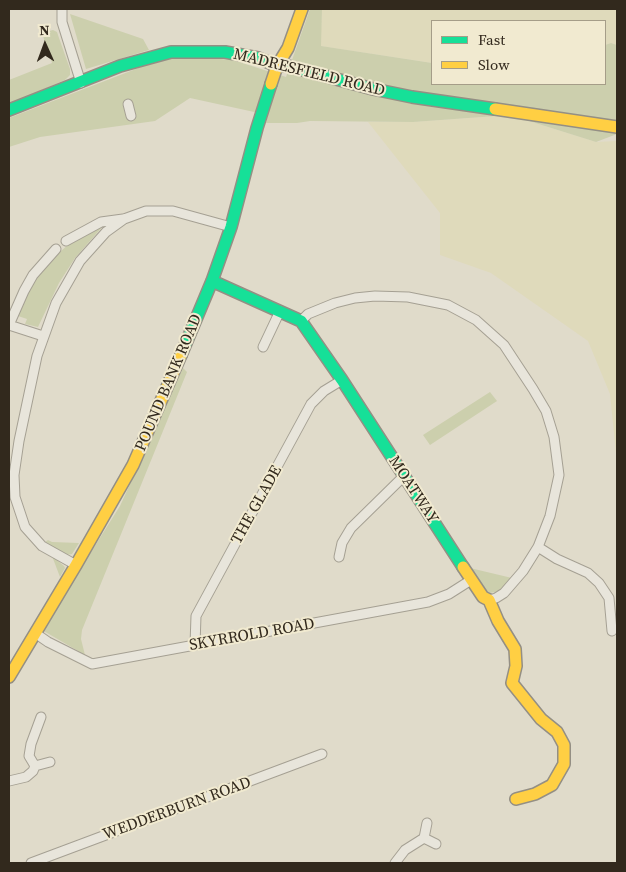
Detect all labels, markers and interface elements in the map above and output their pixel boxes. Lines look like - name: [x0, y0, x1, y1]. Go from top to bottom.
- north arrow: [20, 20, 70, 70]
- text: N: [39, 20, 50, 40]
- legend: [431, 20, 606, 85]
- text: Fast: [478, 29, 505, 50]
- street label: MADRESFIELD ROAD: [231, 45, 387, 101]
- text: Slow: [478, 54, 510, 75]
- street label: POUND BANK ROAD: [131, 311, 207, 455]
- street label: MOATWAY: [384, 452, 442, 528]
- street label: THE GLADE: [228, 462, 286, 548]
- street label: SKYRROLD ROAD: [188, 615, 316, 655]
- street label: WEDDERBURN ROAD: [100, 773, 254, 845]

